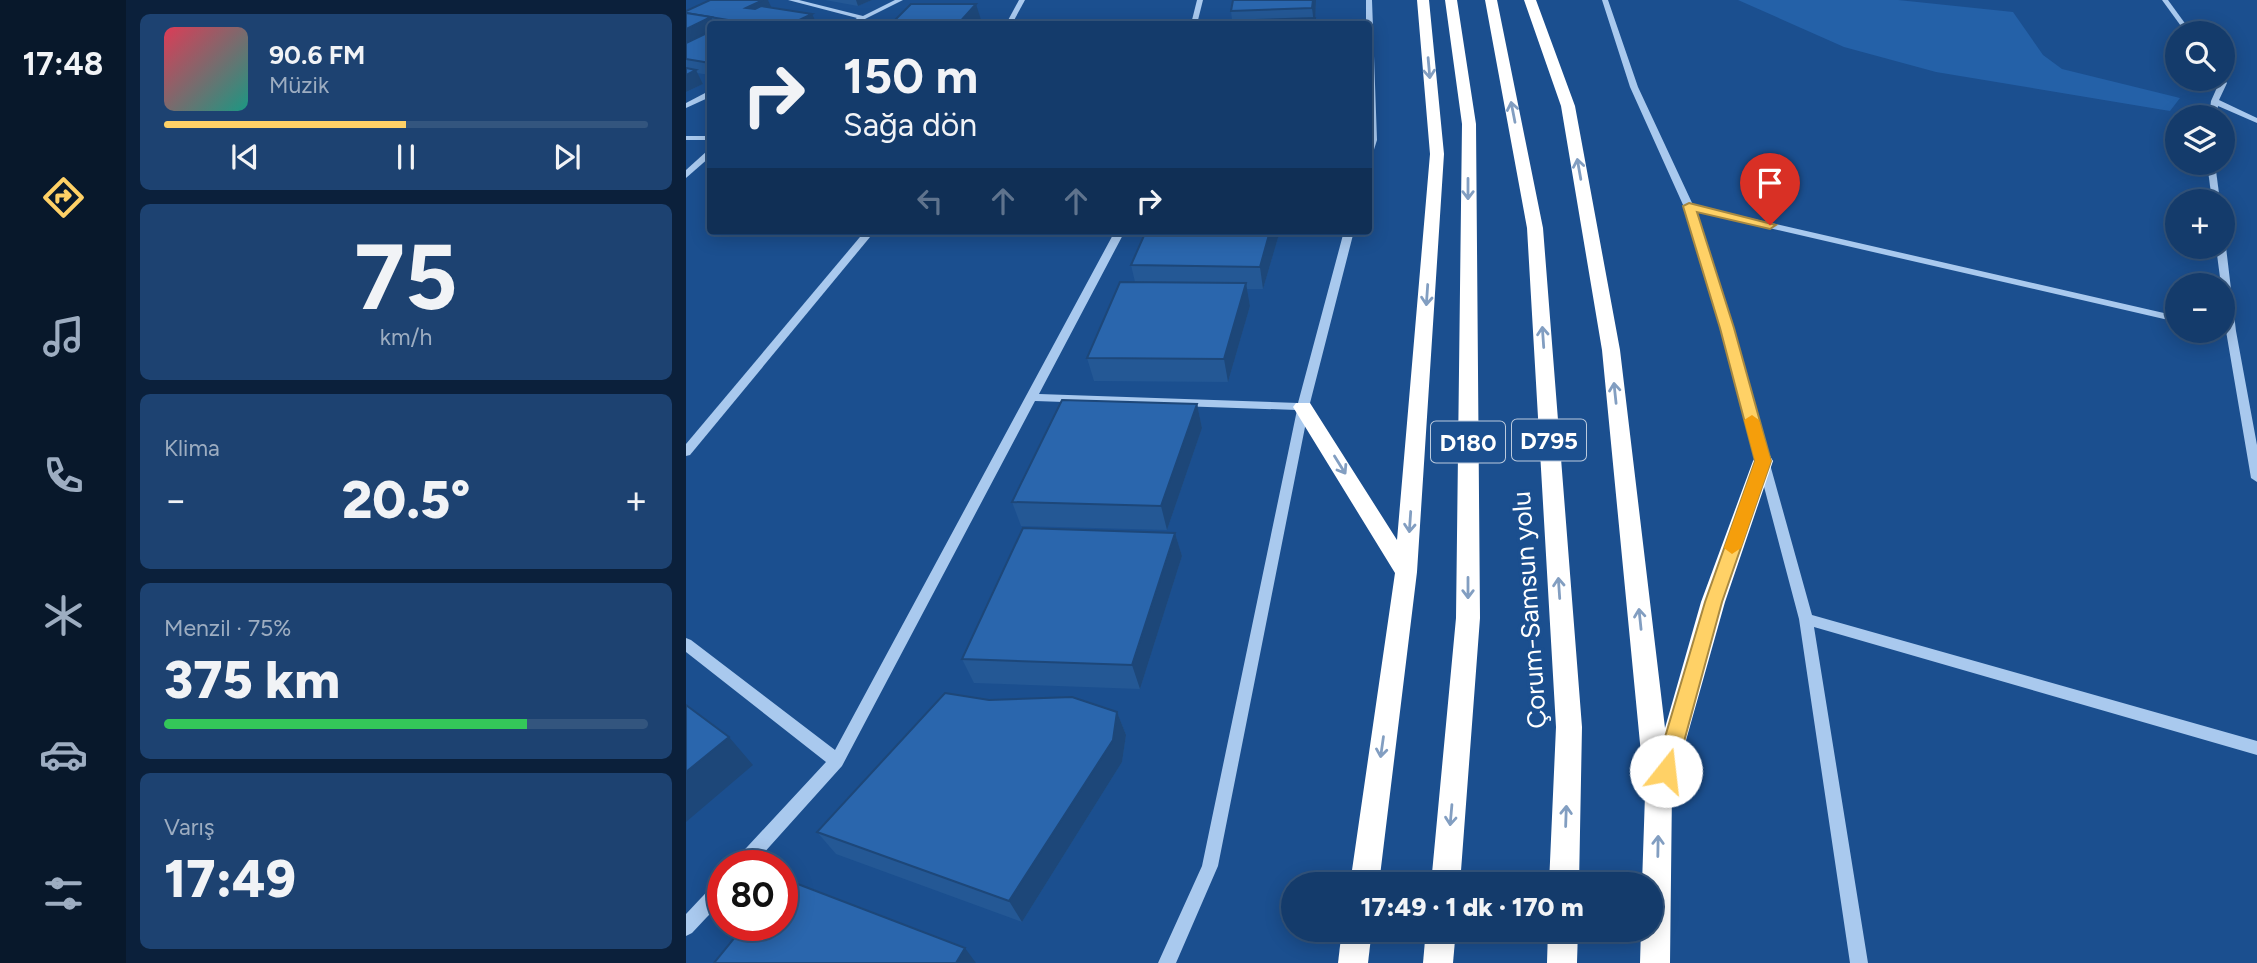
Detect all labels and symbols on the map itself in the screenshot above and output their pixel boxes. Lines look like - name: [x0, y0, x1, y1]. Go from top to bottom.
- one-way arrow: [1423, 56, 1436, 79]
- one-way arrow: [1506, 101, 1519, 124]
- pin: [1740, 153, 1800, 225]
- one-way arrow: [1572, 158, 1585, 181]
- one-way arrow: [1461, 178, 1475, 201]
- one-way arrow: [1420, 283, 1433, 305]
- one-way arrow: [1536, 326, 1549, 349]
- one-way arrow: [1609, 382, 1622, 405]
- road number: D795: [1512, 419, 1586, 460]
- road number: D180: [1431, 422, 1505, 462]
- one-way arrow: [1333, 454, 1347, 474]
- street label: Çorum-Samsun yolu: [1505, 490, 1553, 730]
- one-way arrow: [1403, 510, 1416, 532]
- one-way arrow: [1461, 577, 1475, 600]
- one-way arrow: [1553, 577, 1566, 600]
- one-way arrow: [1633, 608, 1646, 631]
- position arrow: [1629, 734, 1703, 808]
- one-way arrow: [1376, 735, 1389, 758]
- one-way arrow: [1444, 803, 1457, 826]
- one-way arrow: [1559, 804, 1573, 827]
- one-way arrow: [1651, 835, 1664, 858]
- speed limit sign: 80: [707, 850, 798, 941]

